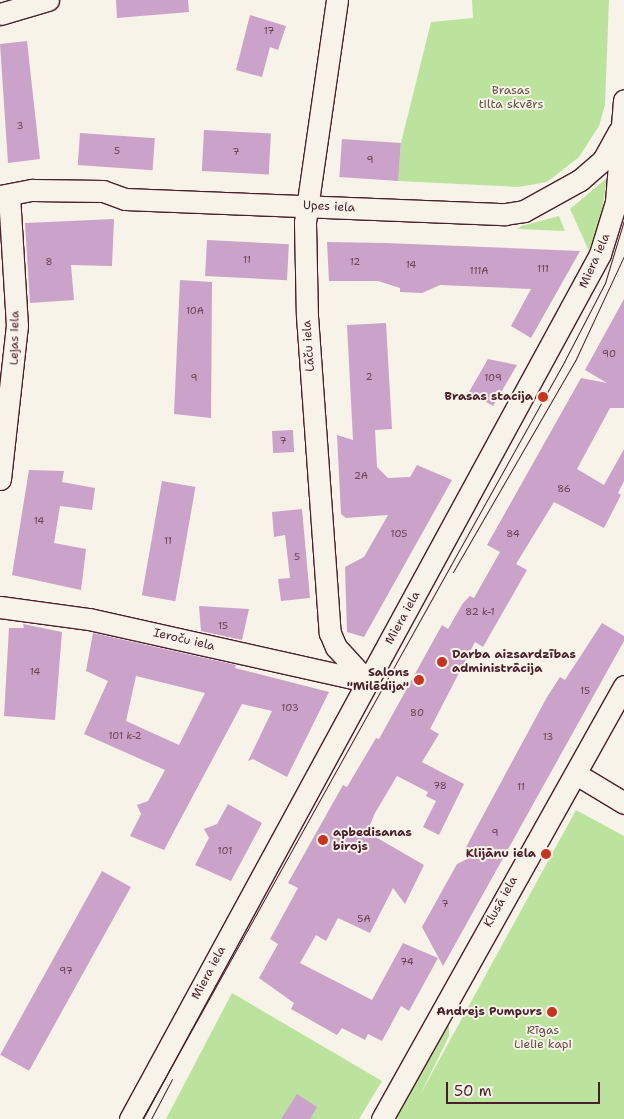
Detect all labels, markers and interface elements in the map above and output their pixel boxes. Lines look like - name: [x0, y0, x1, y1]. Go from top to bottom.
- house number: 17: [264, 25, 274, 37]
- park label: Brasas tilta skvērs: [479, 84, 543, 112]
- house number: 3: [17, 120, 23, 132]
- house number: 5: [114, 145, 120, 157]
- house number: 7: [233, 146, 239, 158]
- house number: 9: [367, 154, 373, 166]
- street label: Upes iela: [302, 198, 356, 216]
- street label: Miera iela: [577, 231, 613, 291]
- house number: 11: [243, 254, 251, 266]
- house number: 8: [46, 256, 52, 268]
- house number: 12: [350, 256, 360, 268]
- house number: 14: [406, 259, 416, 271]
- house number: 111: [537, 263, 549, 275]
- house number: 111A: [470, 265, 488, 277]
- house number: 10A: [186, 305, 204, 317]
- street label: Lejas iela: [7, 311, 23, 365]
- street label: Lāču iela: [300, 320, 318, 372]
- house number: 90: [602, 348, 616, 360]
- house number: 2: [366, 371, 372, 383]
- house number: 9: [191, 372, 197, 384]
- house number: 109: [484, 372, 502, 384]
- place label: Brasas stacija: [445, 390, 533, 404]
- marker: Brasas stacija: [537, 391, 549, 403]
- house number: 7: [280, 435, 286, 447]
- house number: 2A: [354, 470, 368, 482]
- house number: 86: [557, 483, 571, 495]
- house number: 14: [34, 515, 44, 527]
- house number: 105: [391, 528, 407, 540]
- house number: 84: [506, 528, 520, 540]
- house number: 11: [164, 535, 172, 547]
- house number: 5: [294, 551, 300, 563]
- street label: Miera iela: [382, 589, 424, 647]
- house number: 82 k-1: [465, 606, 495, 618]
- house number: 15: [218, 620, 228, 632]
- street label: Ieroču iela: [152, 626, 216, 654]
- place label: Darba aizsardzības administrācija: [452, 648, 576, 676]
- marker: Darba aizsardzības administrācija: [436, 656, 448, 668]
- house number: 14: [30, 666, 40, 678]
- place label: Salons "Milēdija": [347, 666, 409, 694]
- marker: Salons "Milēdija": [413, 674, 425, 686]
- house number: 15: [580, 685, 590, 697]
- house number: 103: [281, 702, 299, 714]
- house number: 80: [410, 707, 424, 719]
- house number: 101 k-2: [108, 730, 142, 742]
- house number: 13: [543, 731, 553, 743]
- house number: 78: [433, 780, 447, 792]
- house number: 11: [517, 781, 525, 793]
- place label: apbedisanas birojs: [333, 826, 412, 854]
- house number: 9: [492, 827, 498, 839]
- marker: apbedisanas birojs: [317, 834, 329, 846]
- house number: 101: [218, 845, 232, 857]
- place label: Klijānu iela: [466, 847, 536, 861]
- marker: Klijānu iela: [540, 848, 552, 860]
- street label: Klusā iela: [481, 874, 521, 930]
- house number: 7: [442, 898, 448, 910]
- house number: 5A: [357, 913, 371, 925]
- street label: Miera iela: [189, 944, 229, 1002]
- house number: 74: [400, 956, 414, 968]
- house number: 97: [59, 965, 73, 977]
- place label: Andrejs Pumpurs: [437, 1005, 542, 1019]
- marker: Andrejs Pumpurs: [546, 1006, 558, 1018]
- park label: Rīgas Lielie kapi: [514, 1024, 572, 1052]
- scale bar: [449, 1072, 603, 1104]
- text: 50 m: [454, 1081, 492, 1101]

